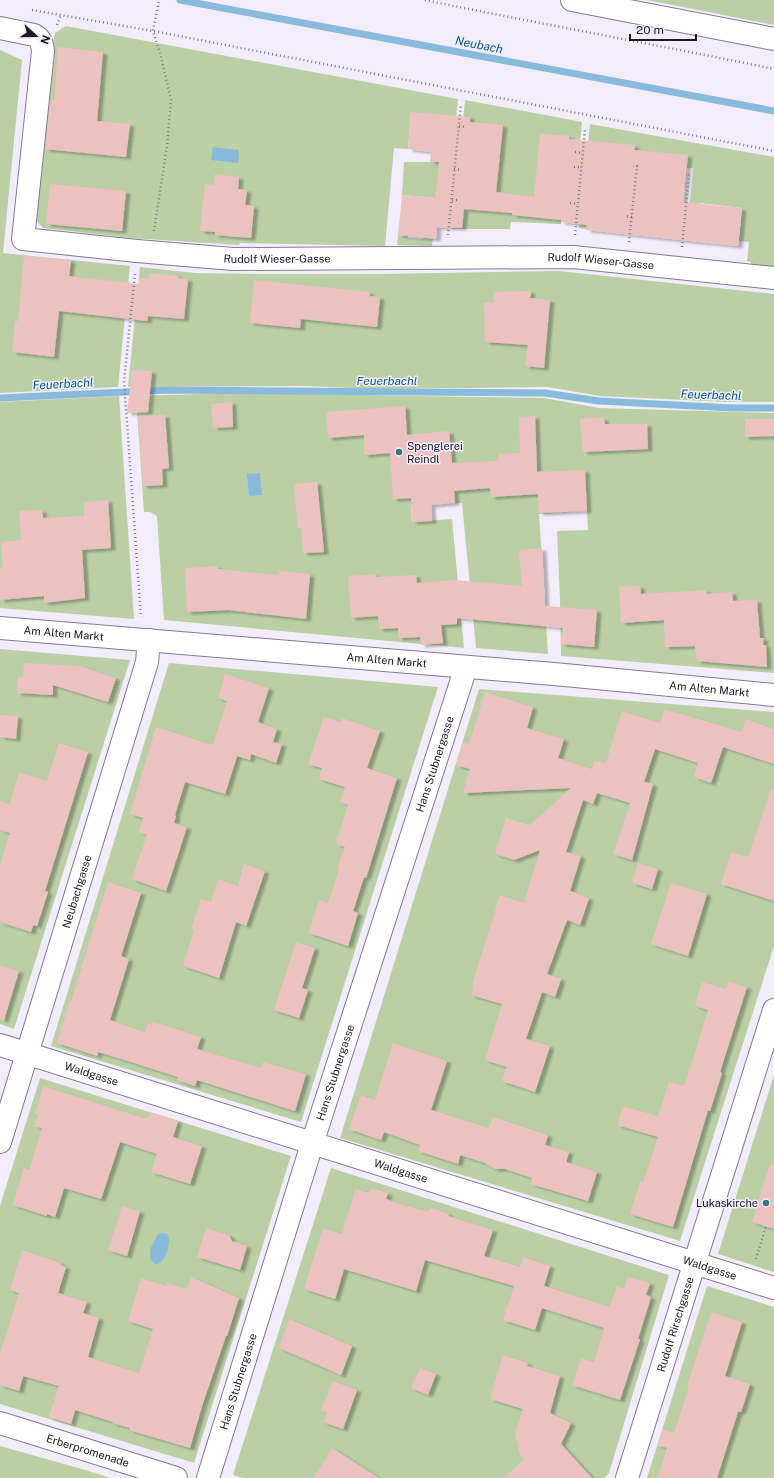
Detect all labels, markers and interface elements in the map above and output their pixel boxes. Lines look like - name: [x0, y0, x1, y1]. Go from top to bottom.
- north arrow: [16, 16, 56, 56]
- scale bar: [630, 16, 696, 42]
- text: 20 m: [636, 23, 664, 37]
- text: N: [38, 33, 52, 46]
- water label: Neubach: [454, 34, 504, 57]
- street label: Rudolf Wieser-Gasse: [547, 251, 655, 271]
- street label: Rudolf Wieser-Gasse: [223, 252, 331, 265]
- water label: Feuerbachl: [357, 374, 417, 388]
- water label: Feuerbachl: [32, 375, 94, 393]
- water label: Feuerbachl: [680, 387, 742, 403]
- place label: Spenglerei Reindl: [407, 440, 463, 465]
- marker: Spenglerei Reindl: [394, 447, 404, 457]
- street label: Am Alten Markt: [23, 624, 104, 643]
- street label: Am Alten Markt: [346, 651, 427, 669]
- street label: Am Alten Markt: [669, 679, 750, 699]
- street label: Hans Stubnergasse: [414, 715, 456, 814]
- street label: Neubachgasse: [60, 853, 94, 930]
- street label: Hans Stubnergasse: [314, 1023, 356, 1122]
- street label: Waldgasse: [63, 1060, 120, 1088]
- street label: Waldgasse: [372, 1157, 429, 1185]
- place label: Lukaskirche: [696, 1197, 758, 1209]
- marker: Lukaskirche: [761, 1198, 771, 1208]
- street label: Waldgasse: [681, 1254, 738, 1282]
- street label: Rudolf Rirschgasse: [655, 1275, 696, 1373]
- street label: Hans Stubnergasse: [217, 1332, 259, 1431]
- street label: Erberpromenade: [45, 1432, 131, 1469]

